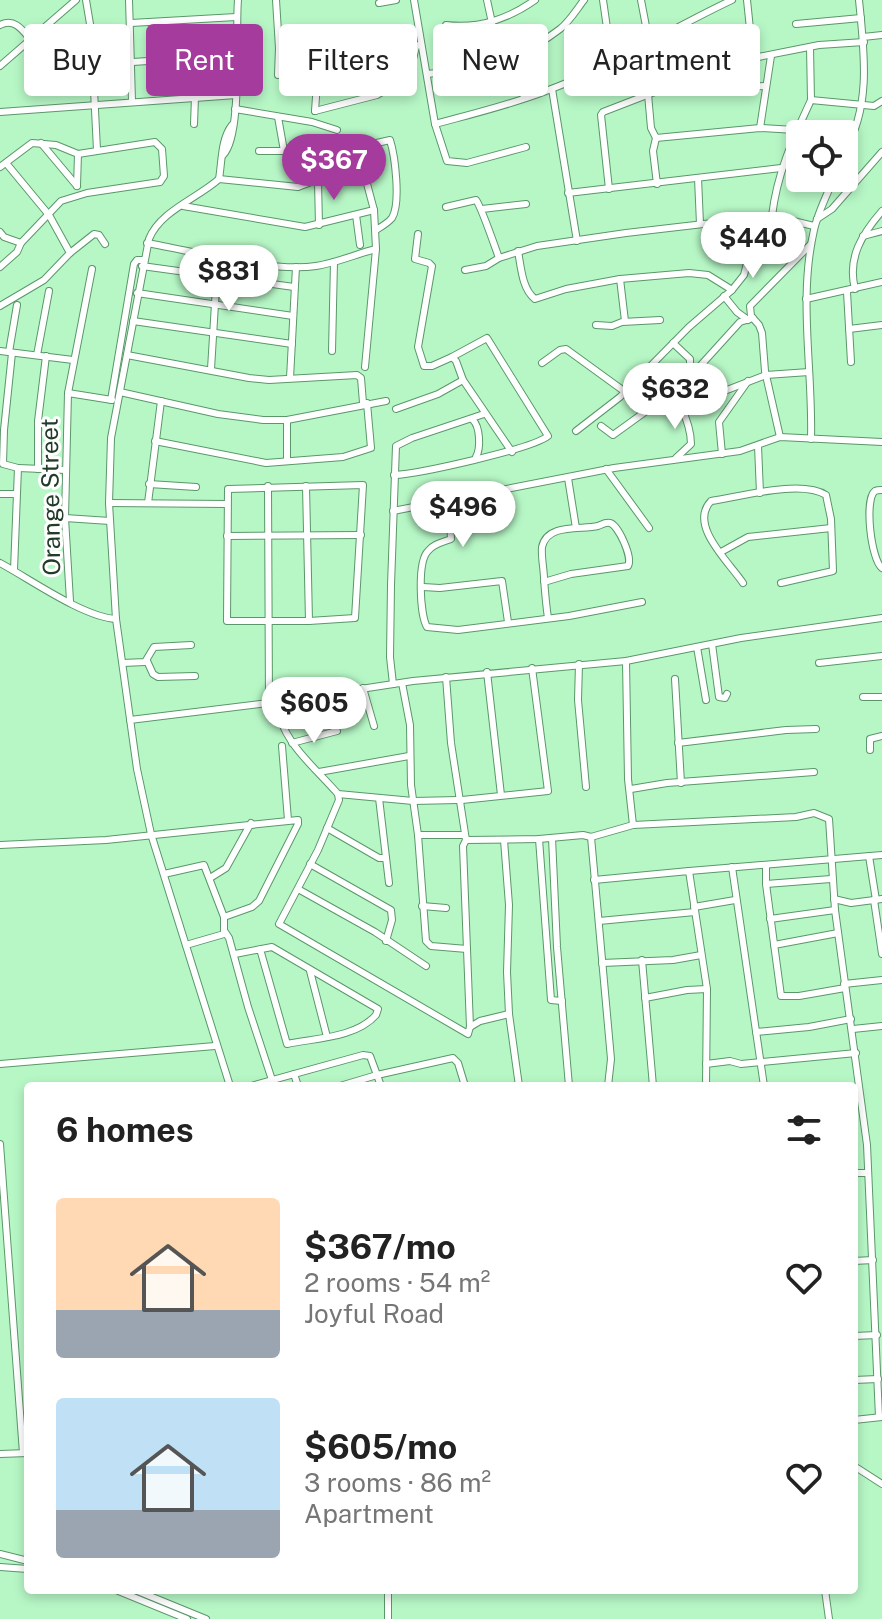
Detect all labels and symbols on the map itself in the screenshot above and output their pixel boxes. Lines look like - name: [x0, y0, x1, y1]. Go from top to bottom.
- pin: $367: [287, 134, 381, 202]
- pin: $440: [706, 212, 800, 280]
- pin: $831: [182, 245, 276, 313]
- pin: $632: [628, 363, 722, 431]
- street label: Orange Street: [35, 418, 65, 576]
- pin: $496: [416, 481, 510, 549]
- pin: $605: [267, 677, 361, 745]

